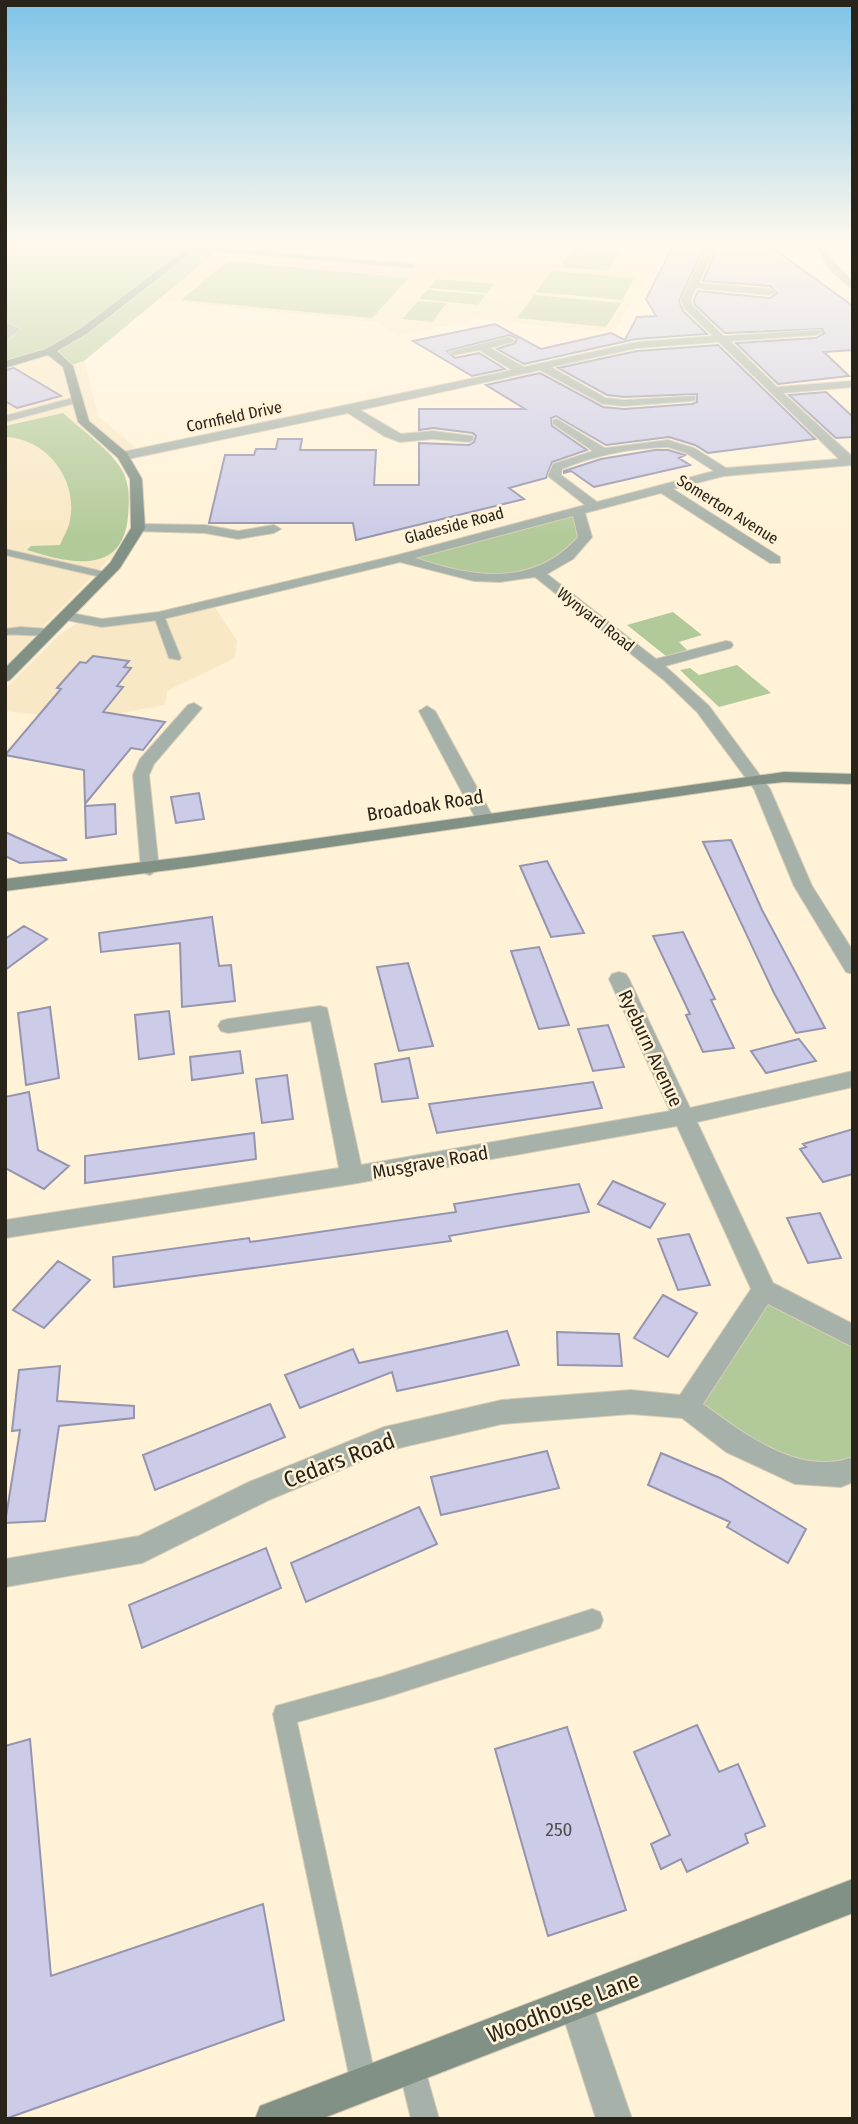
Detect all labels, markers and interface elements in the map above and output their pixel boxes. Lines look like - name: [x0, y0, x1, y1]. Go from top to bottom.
- street label: Cornfield Drive: [185, 397, 284, 436]
- street label: Somerton Avenue: [674, 471, 782, 548]
- street label: Gladeside Road: [402, 503, 506, 548]
- street label: Wynyard Road: [553, 583, 638, 655]
- street label: Broadoak Road: [365, 785, 485, 826]
- street label: Ryeburn Avenue: [613, 986, 688, 1110]
- street label: Musgrave Road: [370, 1141, 490, 1184]
- street label: Cedars Road: [279, 1426, 399, 1494]
- house number: 250: [546, 1818, 573, 1841]
- street label: Woodhouse Lane: [483, 1965, 643, 2049]

